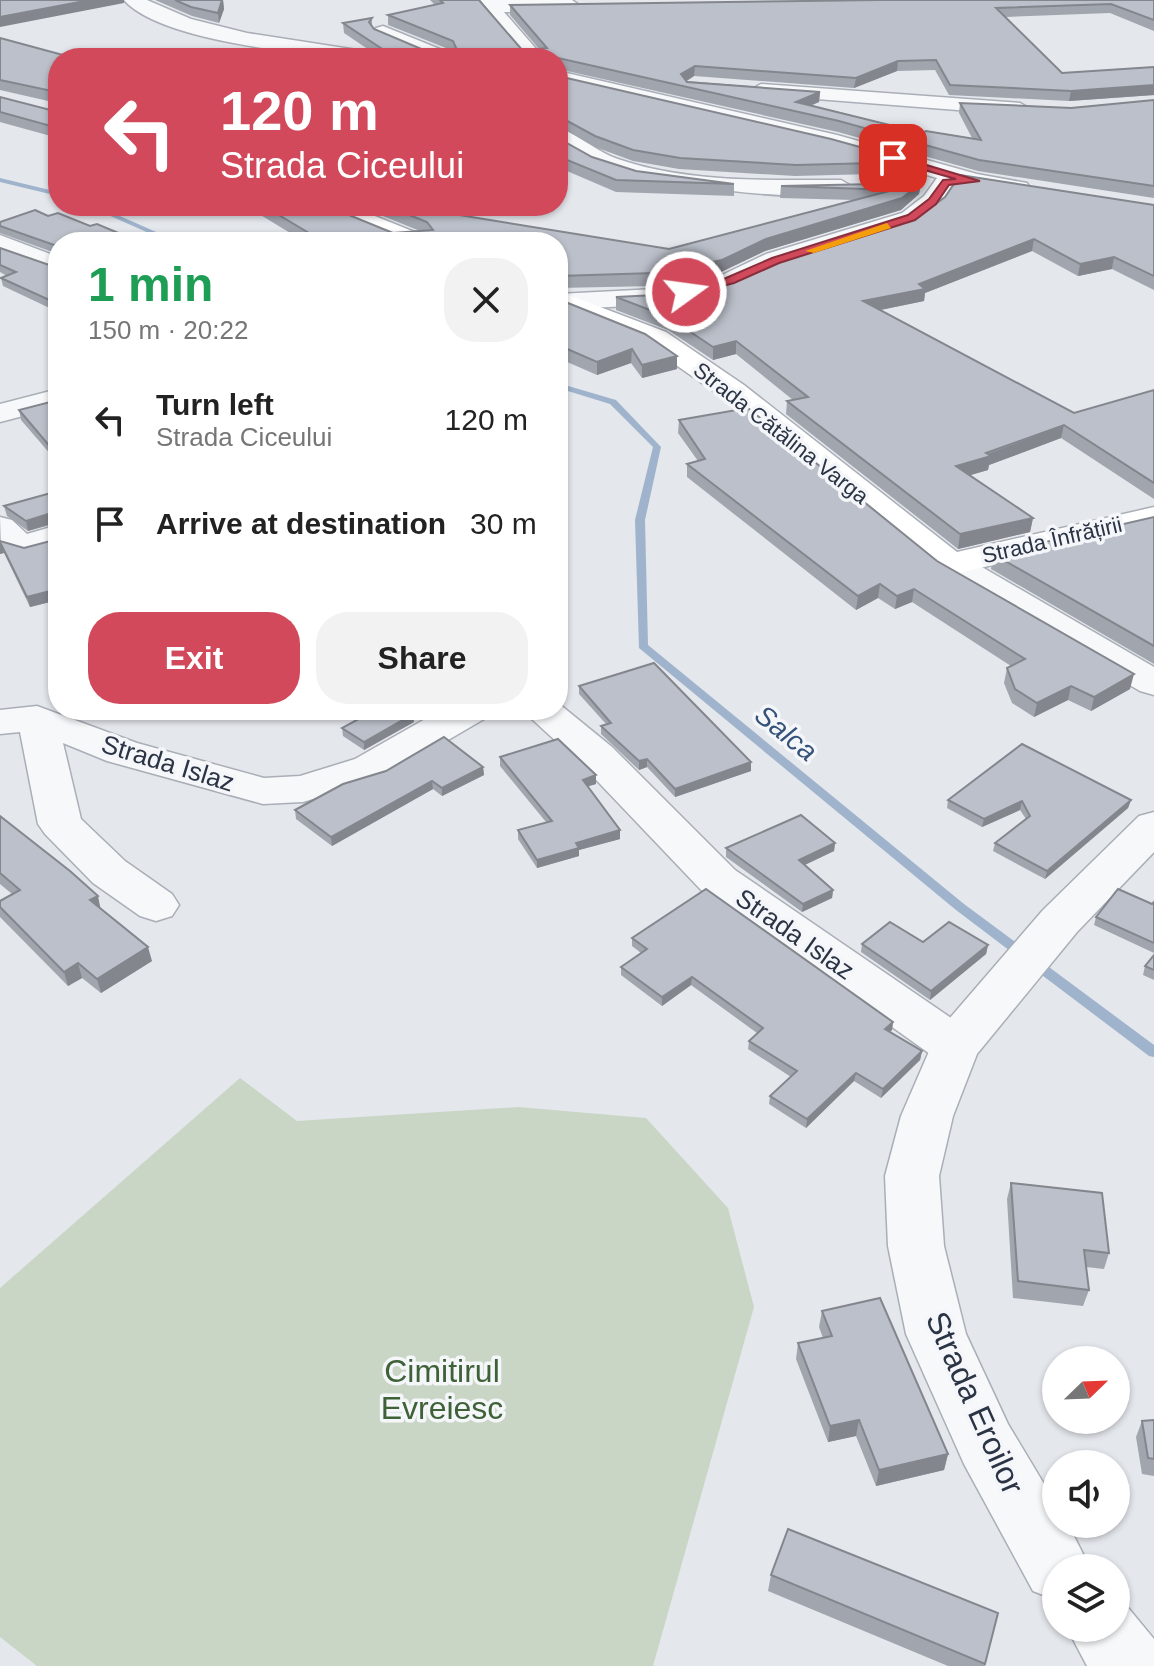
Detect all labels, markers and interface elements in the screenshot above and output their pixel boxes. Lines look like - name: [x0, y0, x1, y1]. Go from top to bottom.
- text: 120 m: [220, 79, 379, 142]
- icon: left: [88, 80, 192, 184]
- pin: [859, 124, 927, 192]
- icon: arrive: [871, 136, 915, 180]
- text: Strada Ciceului: [220, 145, 464, 186]
- position arrow: [644, 250, 728, 334]
- text: 1 min: [88, 258, 213, 311]
- button: close: [444, 258, 528, 342]
- text: 150 m · 20:22: [88, 315, 248, 345]
- street label: Strada Cătălina Varga: [689, 357, 874, 509]
- text: Turn left: [156, 388, 274, 421]
- icon: left: [88, 398, 132, 442]
- text: 120 m: [445, 403, 528, 436]
- text: Strada Ciceului: [156, 422, 332, 452]
- icon: arrive: [88, 502, 132, 546]
- text: Arrive at destination: [156, 507, 446, 540]
- text: 30 m: [470, 507, 537, 540]
- street label: Strada Înfrățirii: [979, 512, 1125, 568]
- button: Exit: [88, 612, 300, 704]
- button: Share: [316, 612, 528, 704]
- water label: Salca: [749, 699, 823, 767]
- street label: Strada Islaz: [98, 729, 238, 797]
- street label: Strada Islaz: [730, 882, 860, 986]
- street label: Strada Eroilor: [919, 1306, 1031, 1500]
- north arrow: [1042, 1346, 1130, 1434]
- map controls: [1042, 1346, 1130, 1642]
- park label: Cimitirul Evreiesc: [381, 1353, 503, 1426]
- button: sound: [1042, 1450, 1130, 1538]
- button: layers: [1042, 1554, 1130, 1642]

